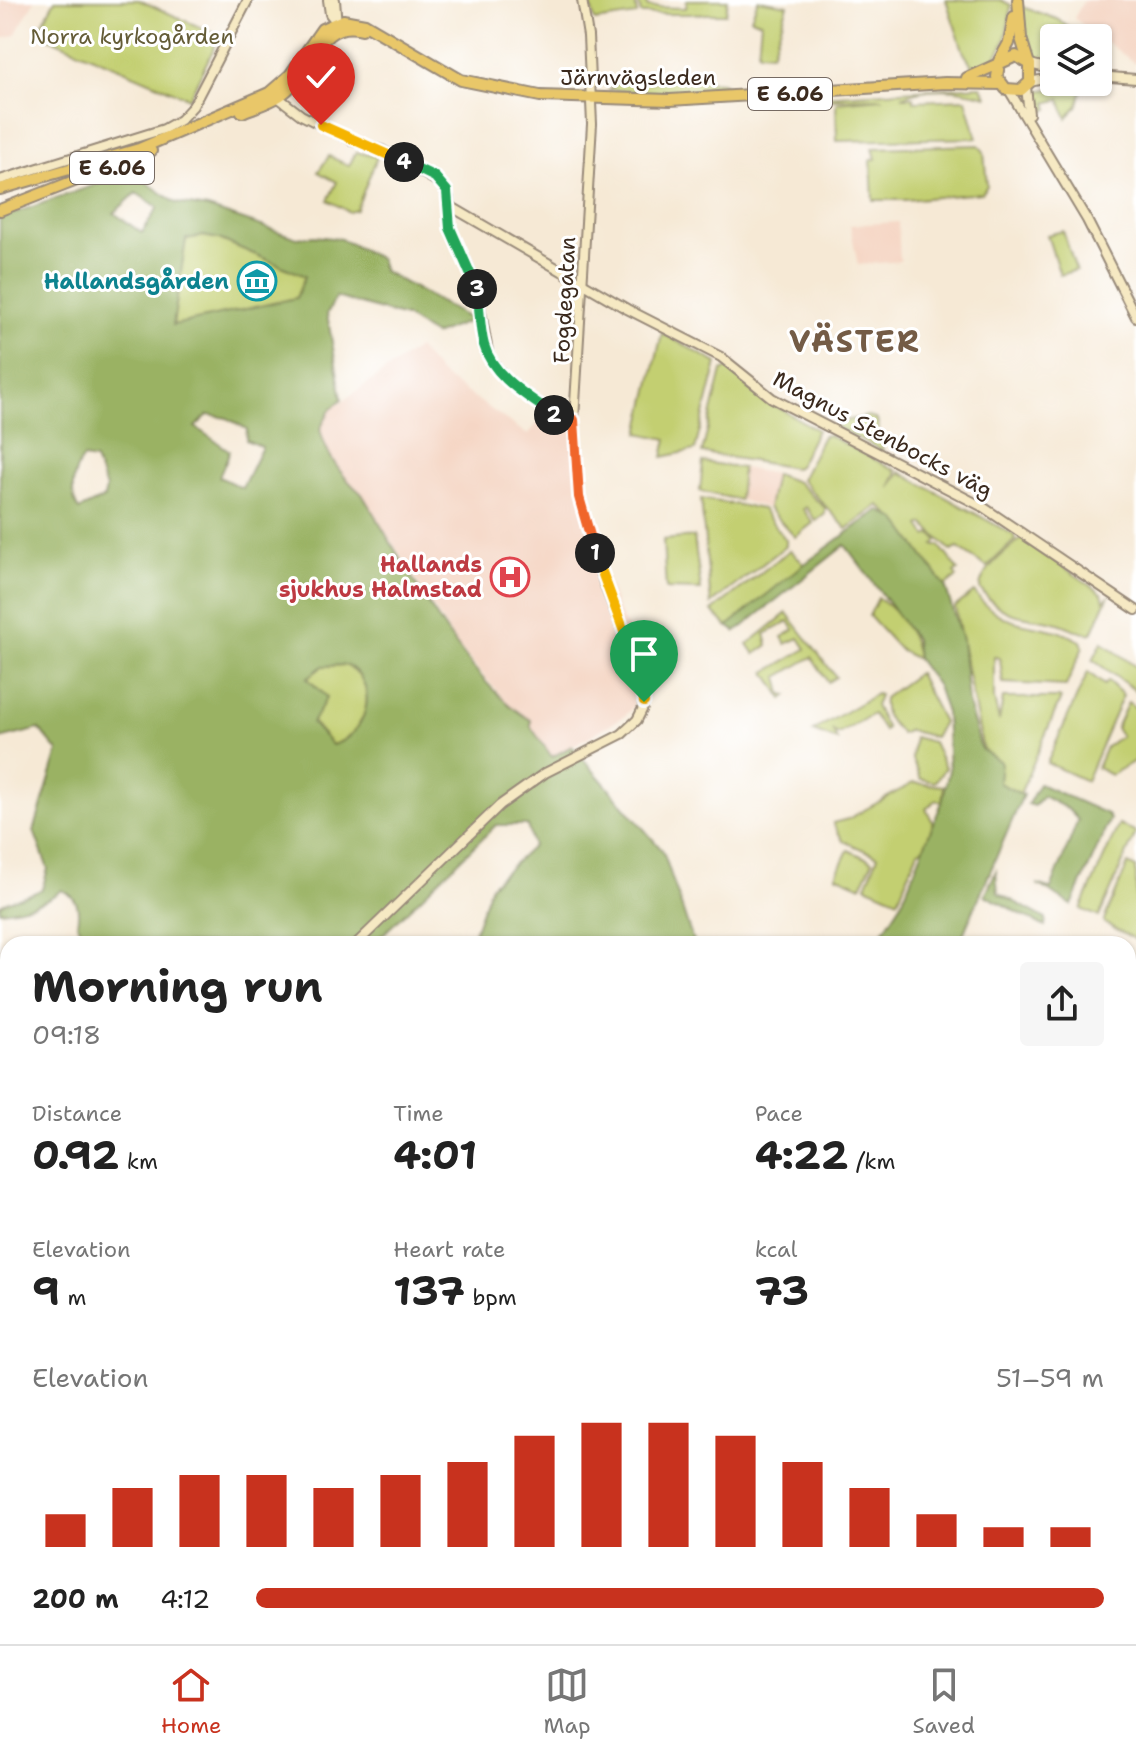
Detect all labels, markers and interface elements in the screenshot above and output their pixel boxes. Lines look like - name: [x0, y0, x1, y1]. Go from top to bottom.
- park label: Norra kyrkogården: [30, 22, 234, 51]
- map controls: [1040, 24, 1112, 96]
- button: layers: [1040, 24, 1112, 96]
- pin: [287, 43, 355, 125]
- icon: check: [299, 55, 343, 99]
- street label: Järnvägsleden: [560, 63, 716, 92]
- road number: E 6.06: [748, 78, 832, 110]
- pin: 4: [384, 142, 424, 182]
- text: 4: [396, 147, 412, 176]
- road number: E 6.06: [70, 152, 154, 184]
- street label: Fogdegatan: [547, 236, 582, 364]
- museum icon: Hallandsgården: [236, 260, 278, 302]
- place label: Hallandsgården: [44, 267, 229, 296]
- pin: 3: [457, 269, 497, 309]
- text: 3: [469, 274, 485, 303]
- district label: VÄSTER: [789, 321, 921, 362]
- street label: Magnus Stenbocks väg: [768, 364, 998, 505]
- pin: 2: [534, 395, 574, 435]
- text: 2: [546, 400, 562, 429]
- pin: 1: [575, 533, 615, 573]
- text: 1: [590, 538, 600, 567]
- place label: Hallands sjukhus Halmstad: [279, 550, 482, 604]
- hospital icon: Hallands sjukhus Halmstad: [489, 556, 531, 598]
- pin: [610, 620, 678, 702]
- icon: arrive: [622, 632, 666, 676]
- text: Morning run: [32, 957, 323, 1016]
- button: share: [1020, 962, 1104, 1046]
- text: 09:18: [32, 1017, 101, 1052]
- text: Distance: [32, 1099, 122, 1128]
- text: Time: [393, 1099, 444, 1128]
- text: Pace: [755, 1099, 803, 1128]
- text: 0.92: [32, 1128, 119, 1182]
- text: 4:01: [393, 1128, 477, 1182]
- text: 4:22: [755, 1128, 849, 1182]
- text: km: [119, 1147, 158, 1176]
- text: /km: [849, 1147, 895, 1176]
- text: Elevation: [32, 1235, 130, 1264]
- text: Heart rate: [393, 1235, 505, 1264]
- text: kcal: [755, 1235, 797, 1264]
- text: 9: [32, 1264, 60, 1318]
- text: 137: [393, 1264, 465, 1318]
- text: 73: [755, 1264, 809, 1318]
- text: m: [60, 1283, 86, 1312]
- text: bpm: [465, 1283, 517, 1312]
- text: Elevation: [32, 1360, 148, 1395]
- text: 51–59 m: [996, 1360, 1104, 1395]
- text: 200 m: [32, 1581, 119, 1616]
- text: 4:12: [160, 1581, 210, 1616]
- tab: Home: [161, 1663, 221, 1740]
- tab: Map: [543, 1663, 591, 1740]
- tab: Saved: [913, 1663, 975, 1740]

